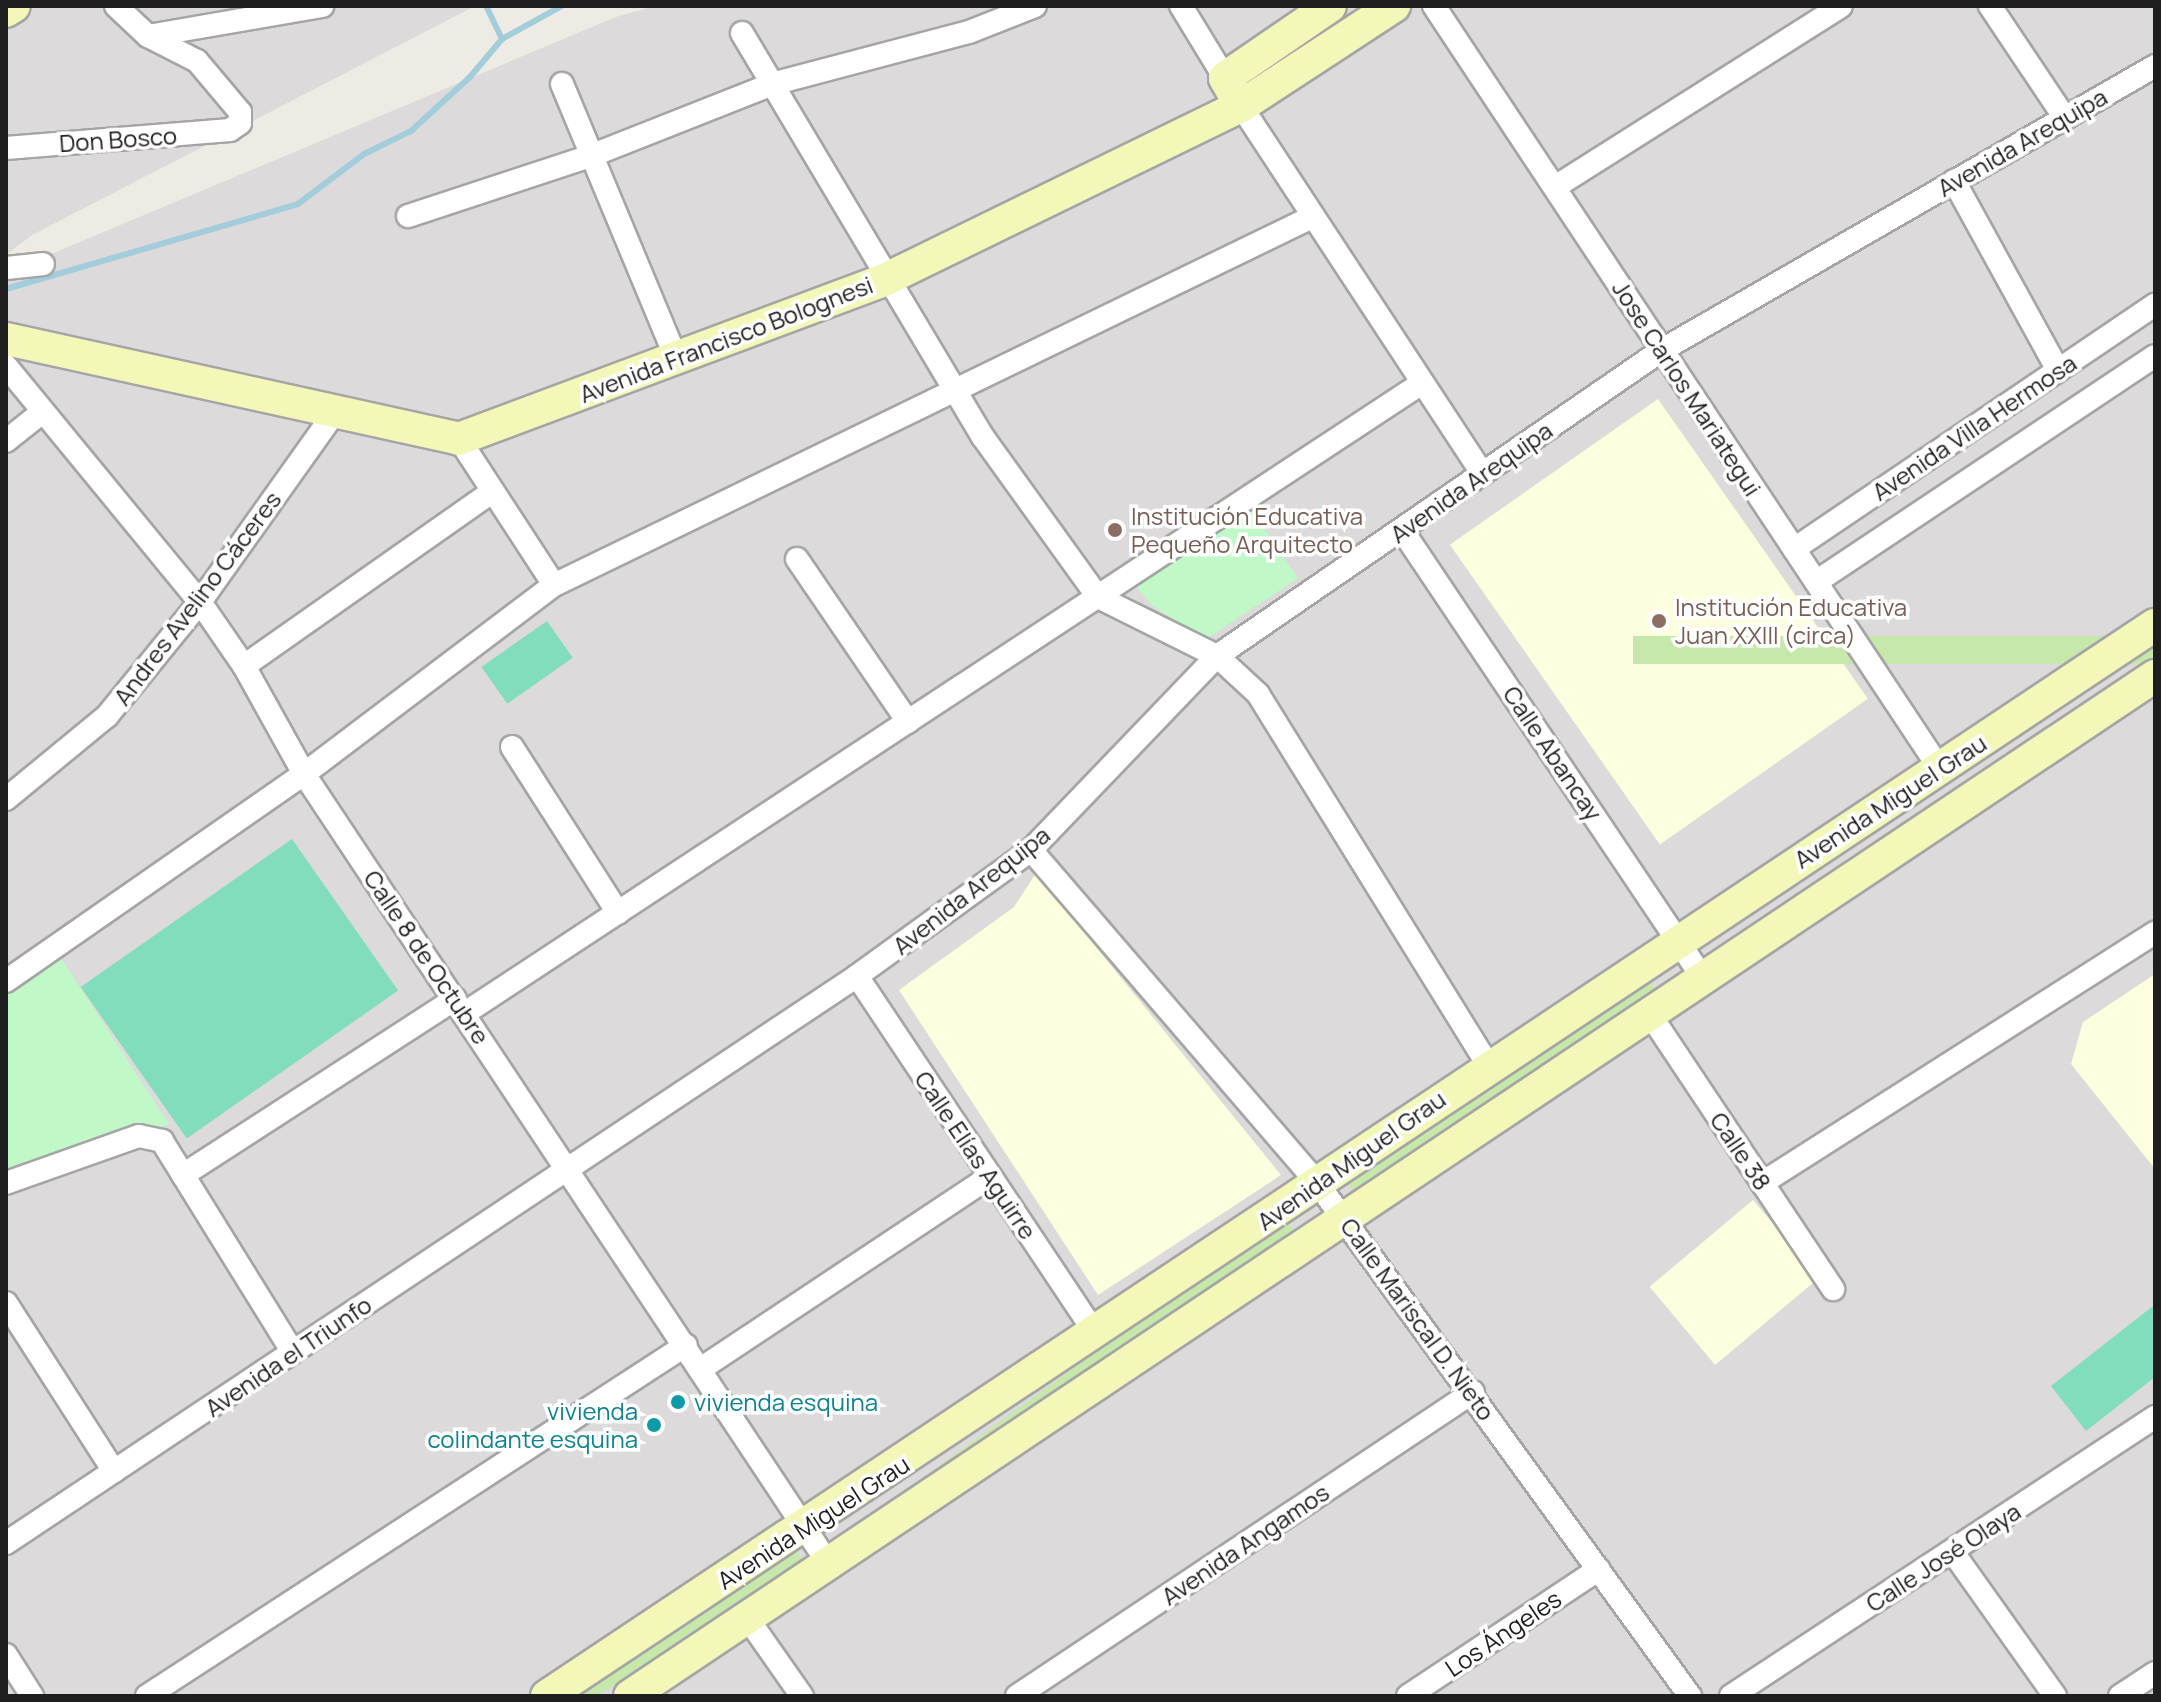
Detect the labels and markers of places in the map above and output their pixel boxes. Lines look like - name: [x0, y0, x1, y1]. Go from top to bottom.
- place label: Institución Educativa Pequeño Arquitecto: [1131, 502, 1363, 558]
- marker: Institución Educativa Pequeño Arquitecto: [1106, 521, 1124, 539]
- place label: Institución Educativa Juan XXIII (circa): [1675, 593, 1907, 649]
- marker: Institución Educativa Juan XXIII (circa): [1650, 612, 1668, 630]
- place label: vivienda esquina: [694, 1388, 878, 1416]
- marker: vivienda esquina: [669, 1393, 687, 1411]
- place label: vivienda colindante esquina: [427, 1397, 638, 1453]
- marker: vivienda colindante esquina: [645, 1416, 663, 1434]

